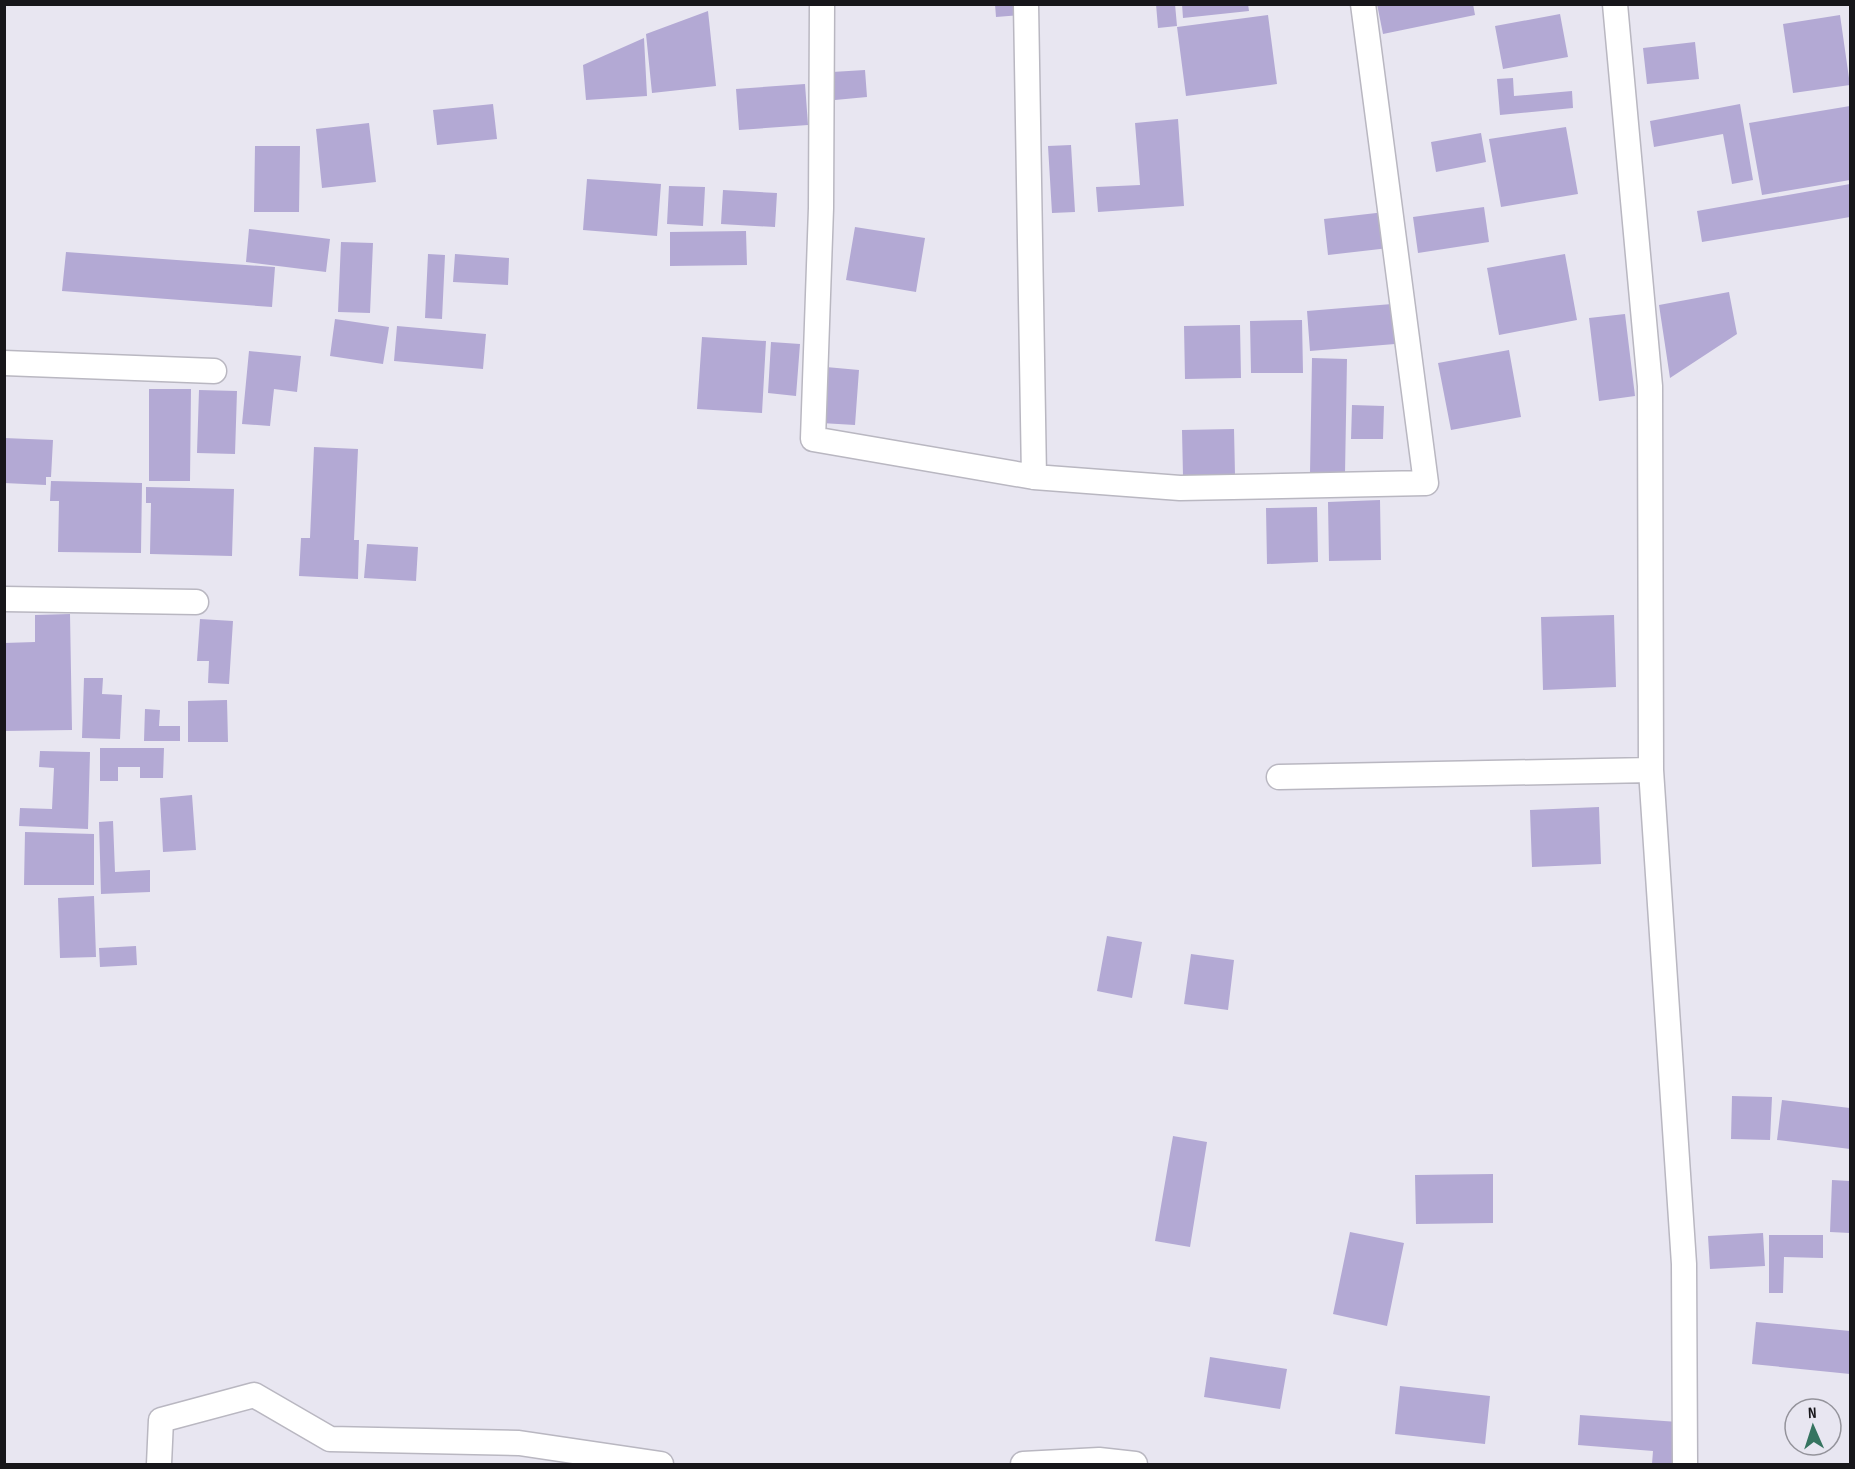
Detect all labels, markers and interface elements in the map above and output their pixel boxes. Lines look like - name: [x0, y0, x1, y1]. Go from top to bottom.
- north arrow: [1783, 1397, 1843, 1457]
- text: N: [1808, 1404, 1817, 1423]

